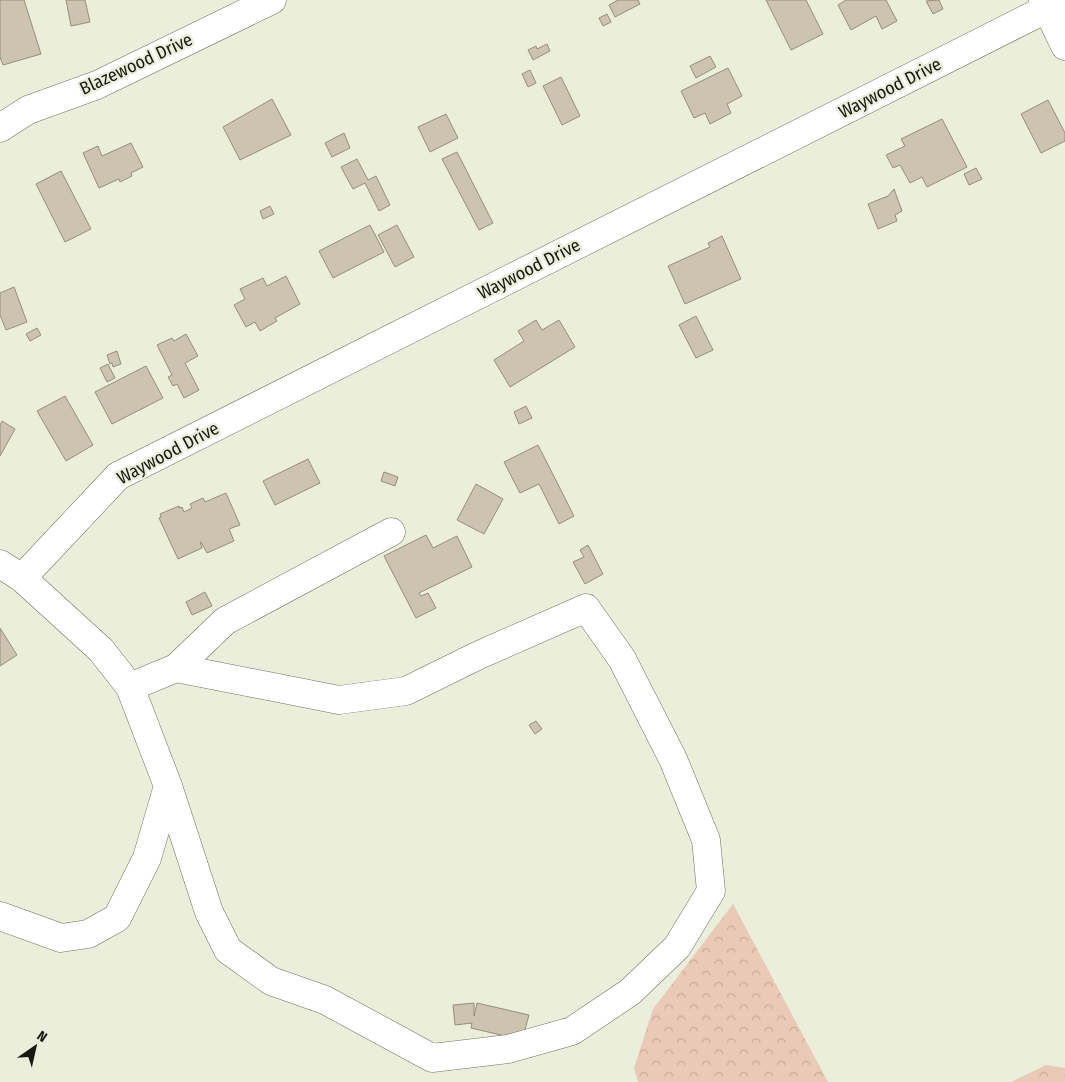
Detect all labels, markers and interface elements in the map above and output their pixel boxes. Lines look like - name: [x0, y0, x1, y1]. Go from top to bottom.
- street label: Blazewood Drive: [76, 28, 196, 100]
- street label: Waywood Drive: [835, 53, 945, 123]
- street label: Waywood Drive: [474, 234, 584, 304]
- street label: Waywood Drive: [113, 417, 223, 489]
- north arrow: [10, 1022, 60, 1072]
- text: N: [34, 1027, 50, 1046]

